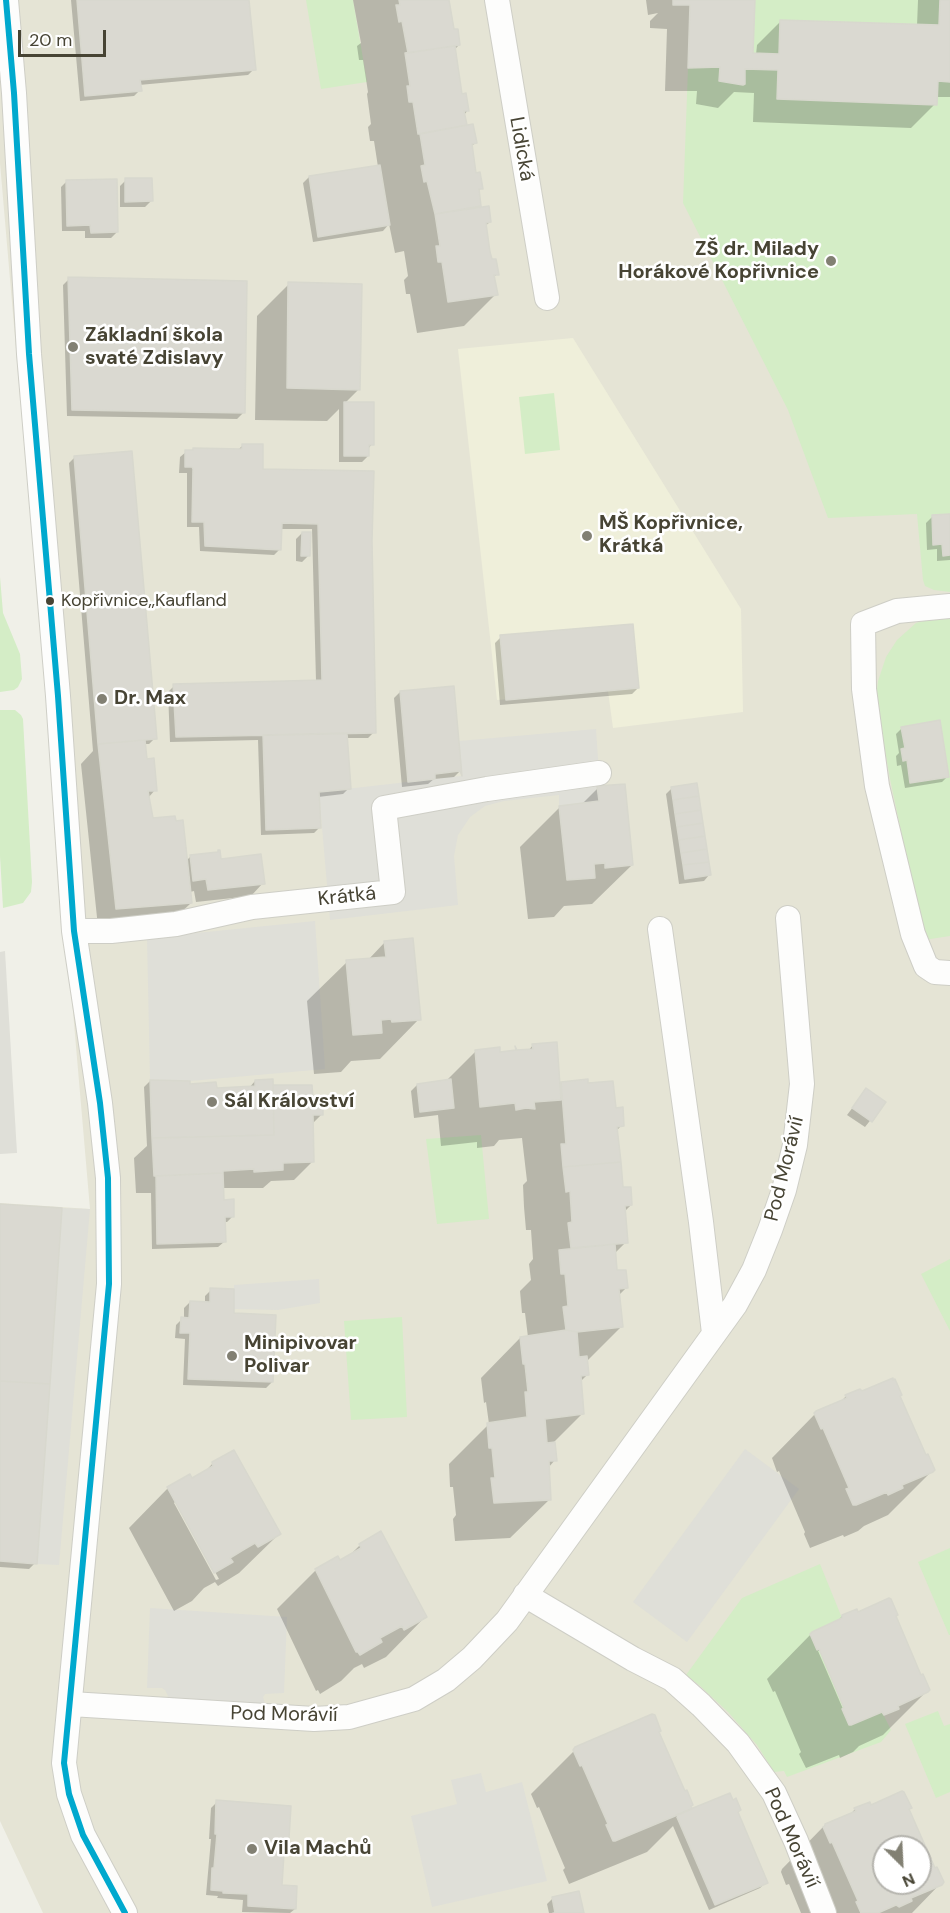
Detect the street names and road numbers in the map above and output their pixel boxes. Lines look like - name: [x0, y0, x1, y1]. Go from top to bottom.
- street label: Lidická: [504, 115, 538, 183]
- street label: Krátká: [317, 882, 377, 912]
- street label: Pod Morávií: [760, 1114, 810, 1224]
- street label: Pod Morávií: [230, 1702, 338, 1728]
- street label: Pod Morávií: [758, 1784, 824, 1892]

